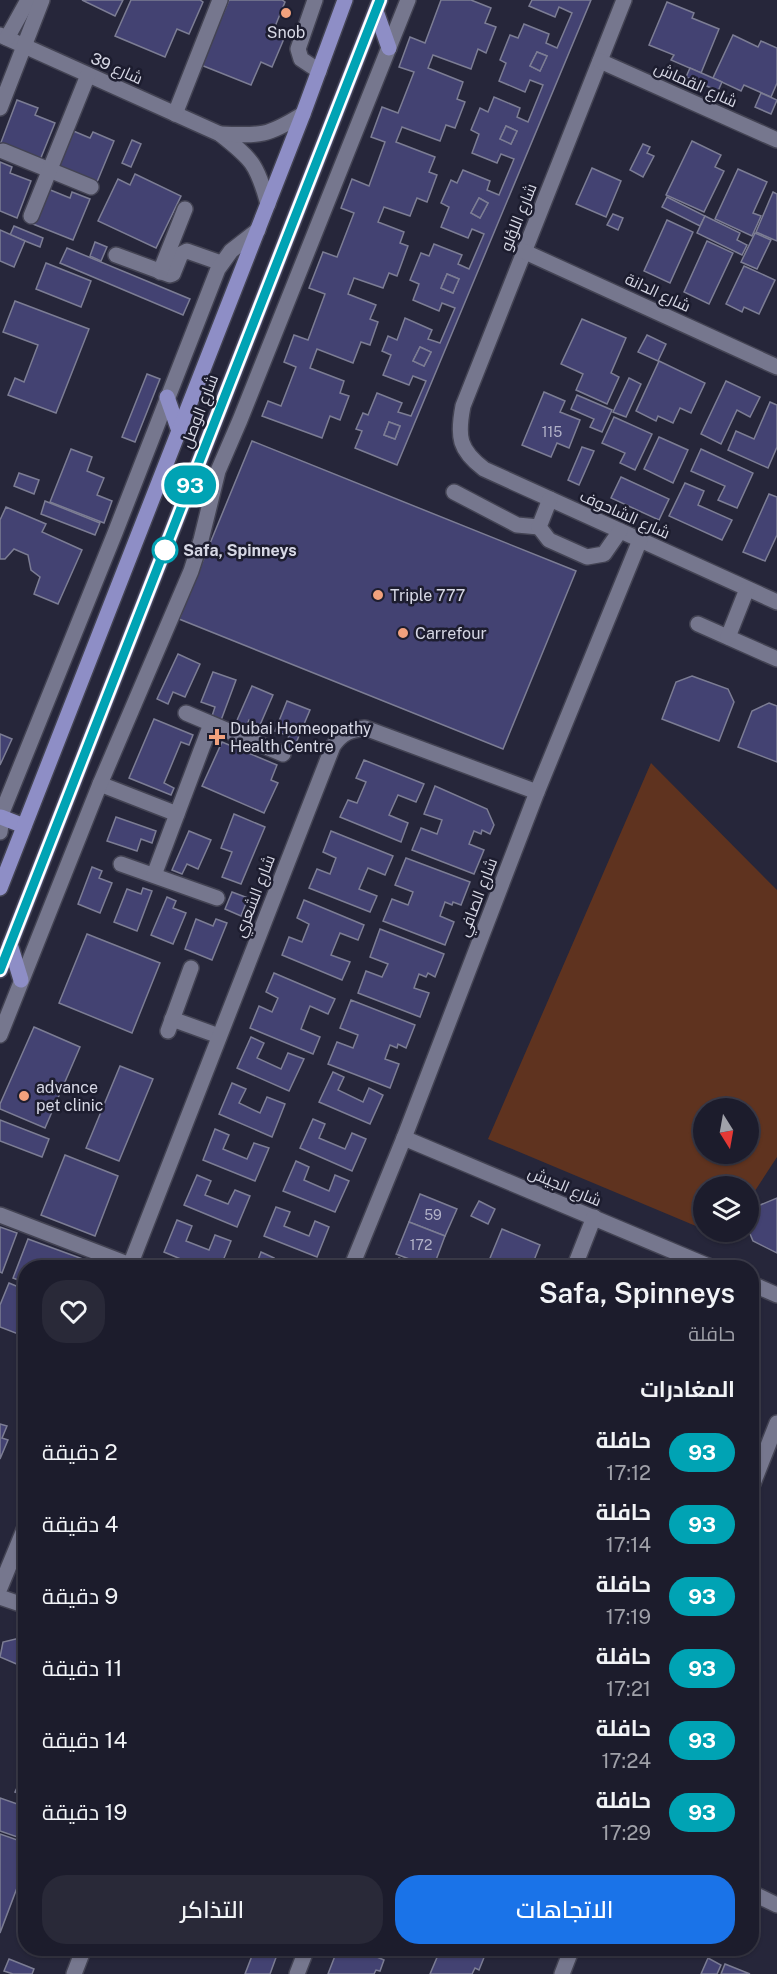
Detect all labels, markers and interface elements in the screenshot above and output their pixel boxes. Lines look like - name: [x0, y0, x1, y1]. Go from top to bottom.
- marker: Snob: [279, 6, 293, 20]
- place label: Snob: [267, 23, 305, 42]
- street label: شارع 39: [87, 49, 146, 90]
- street label: شارع القماش: [651, 58, 740, 113]
- street label: شارع اللؤلو: [496, 181, 543, 255]
- street label: شارع الدانة: [621, 269, 694, 318]
- street label: شارع الوصل: [177, 372, 224, 451]
- house number: 115: [542, 424, 562, 440]
- line badge: 93: [163, 466, 217, 504]
- text: 93: [176, 473, 204, 498]
- street label: شارع الشاحوف: [576, 486, 673, 545]
- marker: Safa, Spinneys: [152, 537, 178, 563]
- place label: Safa, Spinneys: [183, 541, 297, 560]
- place label: Triple 777: [390, 586, 465, 605]
- marker: Triple 777: [371, 588, 385, 602]
- place label: Carrefour: [415, 624, 487, 643]
- marker: Carrefour: [396, 626, 410, 640]
- place label: Dubai Homeopathy Health Centre: [230, 719, 372, 756]
- marker: Dubai Homeopathy Health Centre: [208, 728, 226, 746]
- street label: شارع الشعري: [230, 852, 283, 941]
- street label: شارع الصافي: [454, 855, 505, 941]
- place label: advance pet clinic: [36, 1078, 103, 1115]
- marker: advance pet clinic: [17, 1089, 31, 1103]
- north arrow: [693, 1098, 759, 1164]
- map controls: [693, 1098, 759, 1242]
- street label: شارع الجيش: [524, 1162, 604, 1212]
- button: layers: [693, 1176, 759, 1242]
- house number: 59: [424, 1207, 442, 1223]
- house number: 172: [410, 1237, 432, 1253]
- text: Safa, Spinneys: [539, 1276, 735, 1309]
- button: heart: [42, 1280, 105, 1343]
- text: حافلة: [688, 1322, 735, 1346]
- text: المغادرات: [640, 1376, 735, 1402]
- text: حافلة: [596, 1427, 651, 1453]
- text: 2 دقيقة: [42, 1439, 118, 1465]
- text: 93: [688, 1440, 716, 1465]
- text: 17:12: [606, 1461, 651, 1485]
- text: حافلة: [596, 1499, 651, 1525]
- text: 4 دقيقة: [42, 1511, 118, 1537]
- text: 93: [688, 1512, 716, 1537]
- text: 17:14: [606, 1533, 651, 1557]
- text: حافلة: [596, 1571, 651, 1597]
- text: 9 دقيقة: [42, 1583, 118, 1609]
- text: 93: [688, 1584, 716, 1609]
- text: 17:19: [606, 1605, 651, 1629]
- text: حافلة: [596, 1643, 651, 1669]
- text: 11 دقيقة: [42, 1655, 123, 1681]
- text: 93: [688, 1656, 716, 1681]
- text: 17:21: [606, 1677, 651, 1701]
- text: حافلة: [596, 1715, 651, 1741]
- text: 14 دقيقة: [42, 1727, 127, 1753]
- text: 93: [688, 1728, 716, 1753]
- text: 17:24: [601, 1749, 651, 1773]
- text: حافلة: [596, 1787, 651, 1813]
- text: 19 دقيقة: [42, 1799, 127, 1825]
- text: 93: [688, 1800, 716, 1825]
- text: 17:29: [602, 1821, 651, 1845]
- button: التذاكر: [42, 1875, 383, 1944]
- button: الاتجاهات: [395, 1875, 735, 1944]

